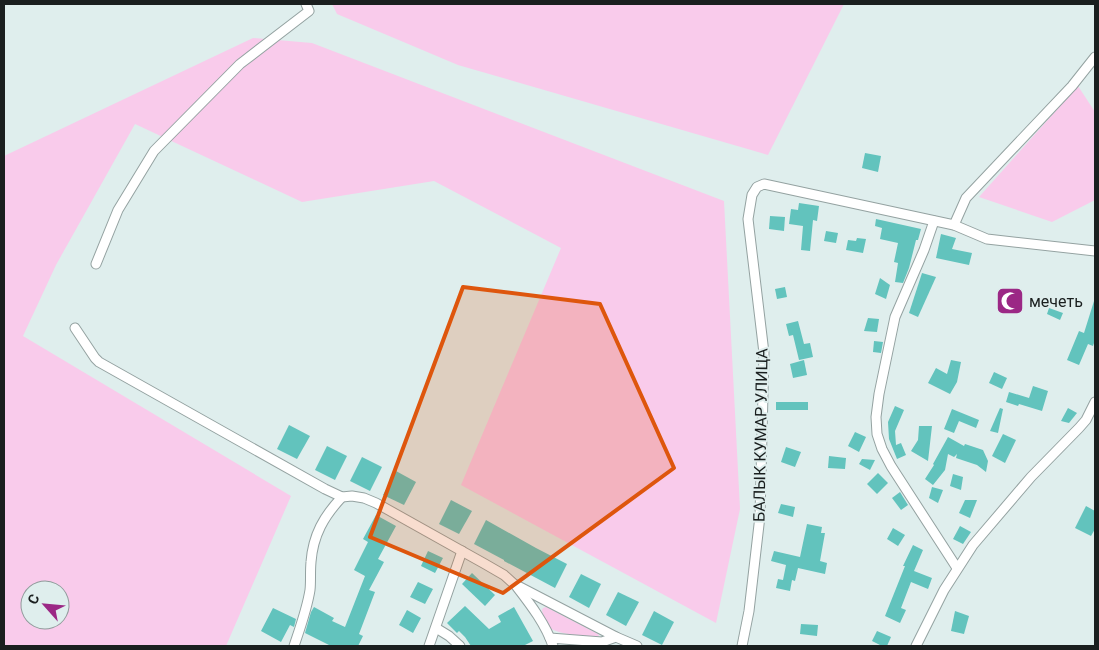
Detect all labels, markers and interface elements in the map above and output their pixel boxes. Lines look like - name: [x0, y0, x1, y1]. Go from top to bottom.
- mosque icon: мечеть: [995, 286, 1025, 316]
- place label: мечеть: [1029, 292, 1083, 311]
- street label: БАЛЫК КУМАР УЛИЦА: [749, 347, 772, 522]
- north arrow: [20, 580, 70, 630]
- text: С: [24, 591, 43, 607]

